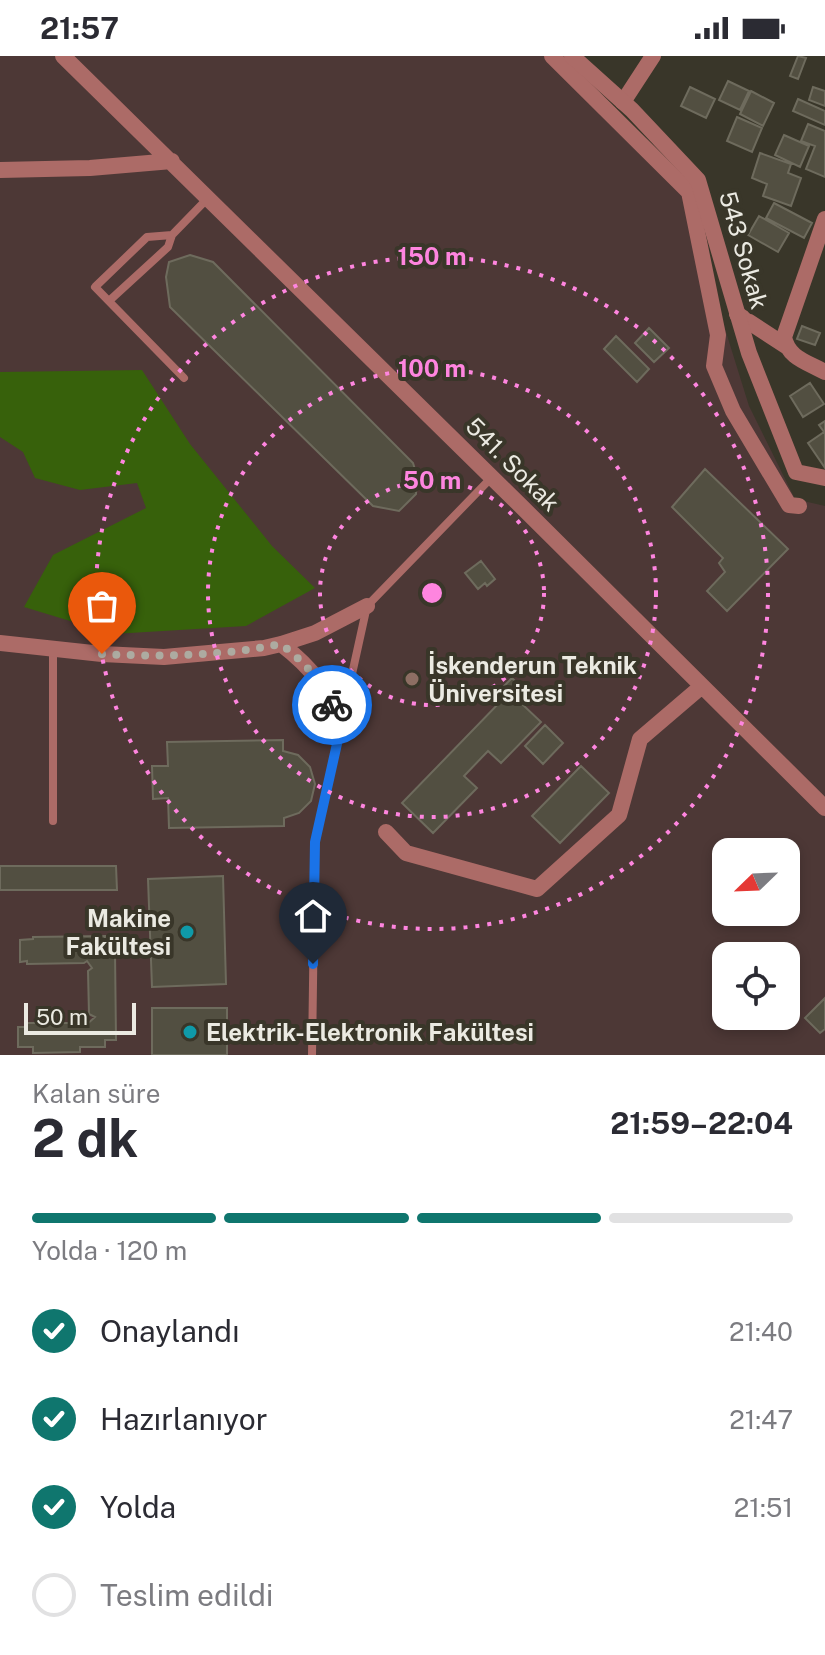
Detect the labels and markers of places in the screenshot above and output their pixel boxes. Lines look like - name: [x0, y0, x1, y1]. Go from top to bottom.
- pin: [68, 572, 136, 654]
- centre of rings: [418, 579, 446, 607]
- place label: İskenderun Teknik Üniversitesi: [428, 651, 637, 707]
- marker: İskenderun Teknik Üniversitesi: [403, 670, 421, 688]
- pin: [279, 882, 347, 964]
- place label: Makine Fakültesi: [65, 904, 171, 960]
- marker: Makine Fakültesi: [178, 923, 196, 941]
- place label: Elektrik-Elektronik Fakültesi: [206, 1018, 534, 1046]
- marker: Elektrik-Elektronik Fakültesi: [181, 1023, 199, 1041]

